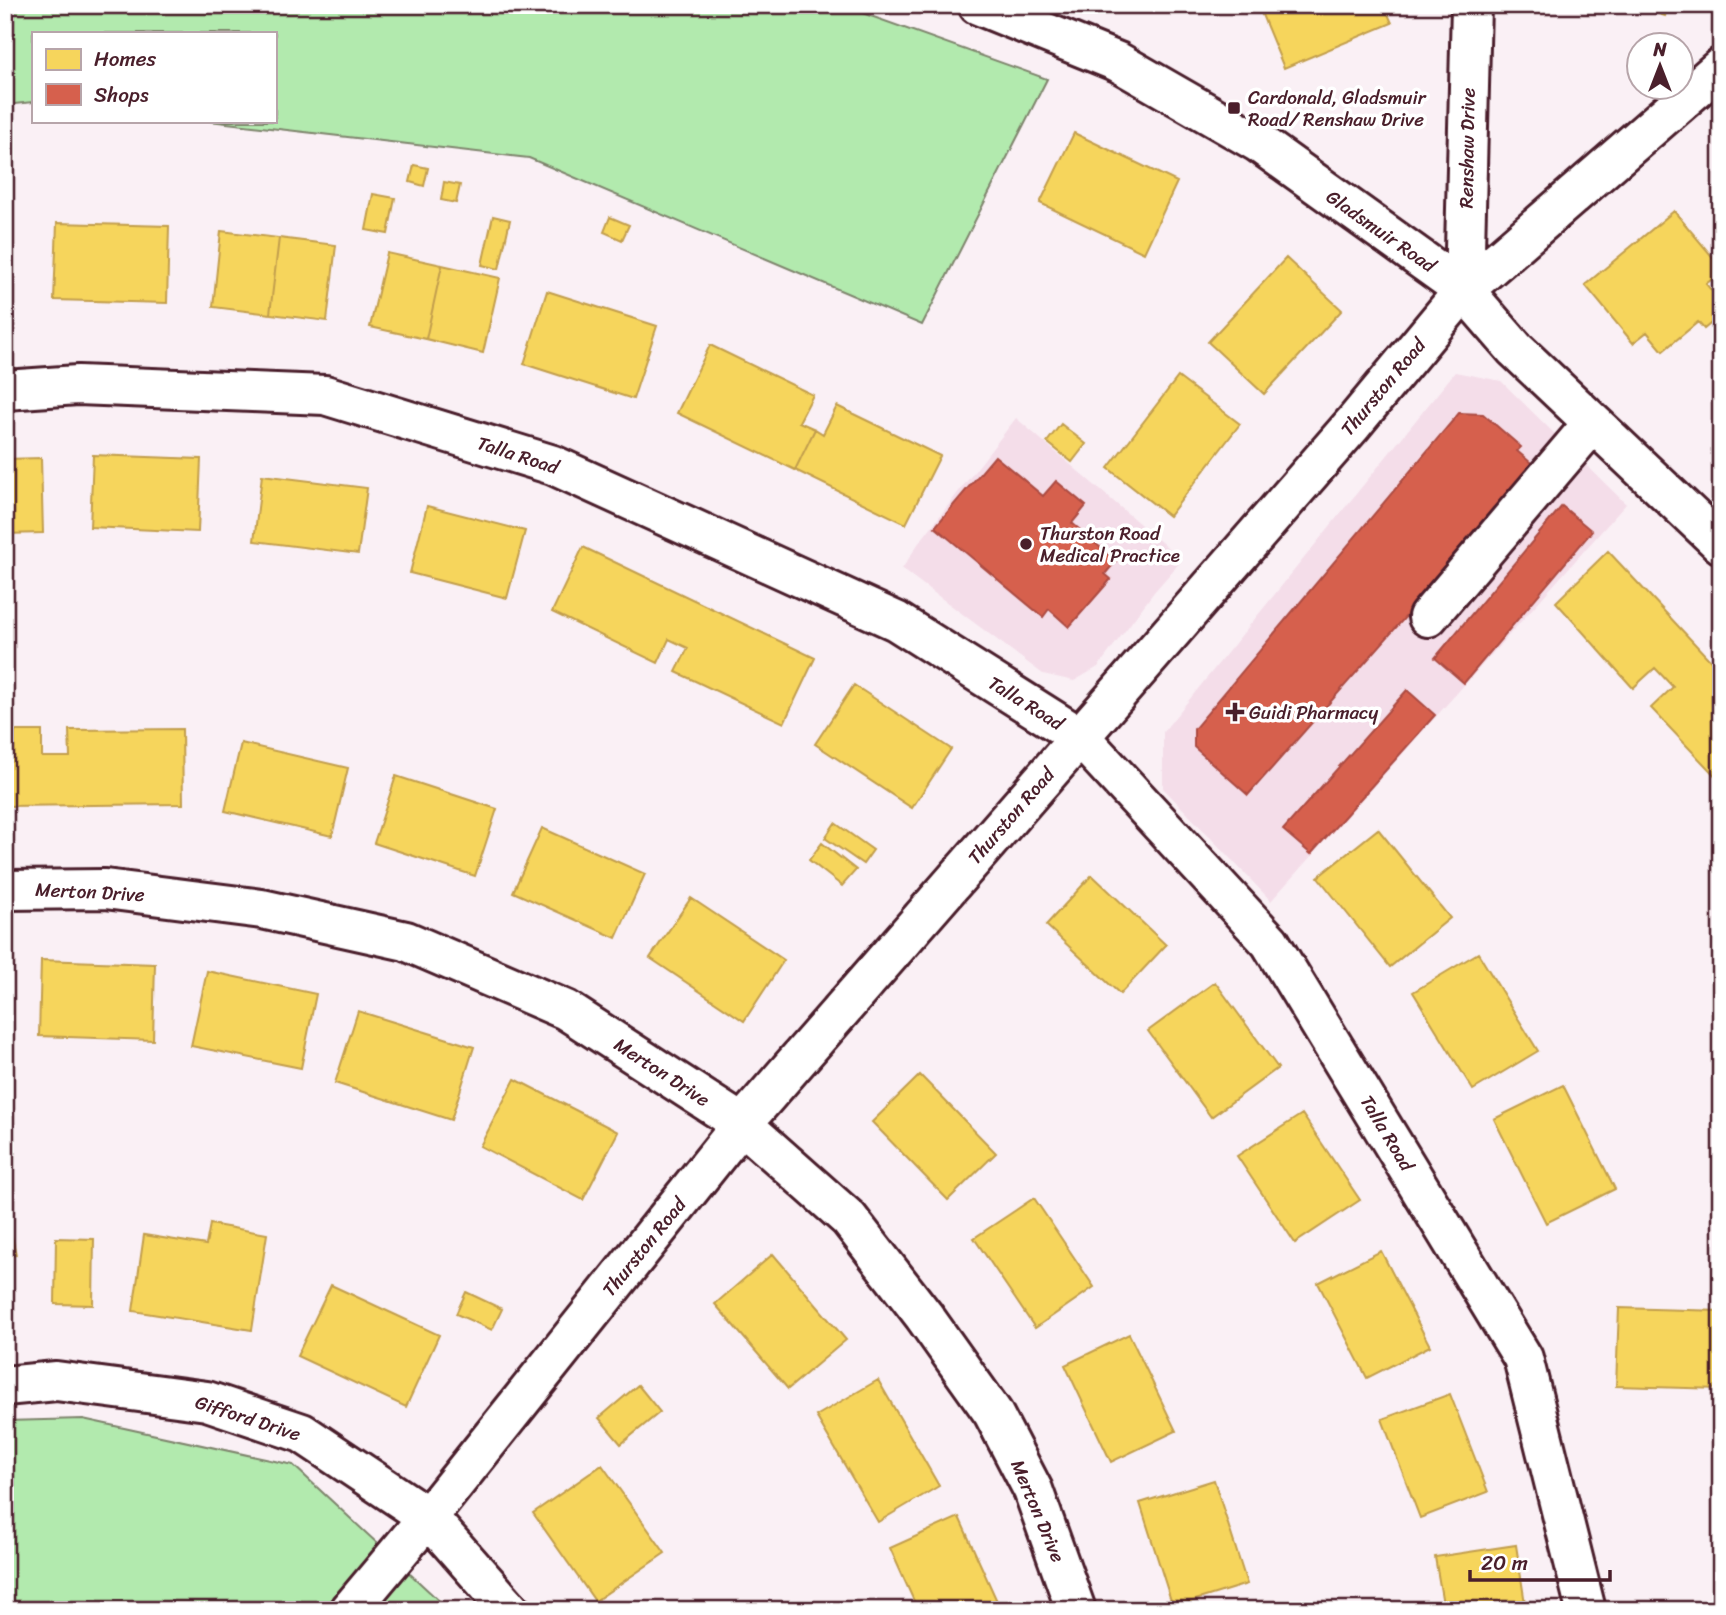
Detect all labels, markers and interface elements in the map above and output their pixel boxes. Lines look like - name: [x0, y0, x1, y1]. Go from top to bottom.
- legend: [32, 32, 276, 122]
- north arrow: [1624, 32, 1694, 102]
- text: N: [1652, 33, 1667, 66]
- text: Homes: [94, 40, 156, 78]
- text: Shops: [94, 76, 149, 114]
- place label: Cardonald, Gladsmuir Road/ Renshaw Drive: [1248, 81, 1427, 136]
- street label: Renshaw Drive: [1449, 87, 1485, 209]
- marker: Cardonald, Gladsmuir Road/ Renshaw Drive: [1226, 100, 1242, 116]
- street label: Gladsmuir Road: [1319, 181, 1445, 282]
- street label: Thurston Road: [1332, 329, 1435, 444]
- street label: Talla Road: [473, 426, 565, 484]
- place label: Thurston Road Medical Practice: [1040, 517, 1180, 572]
- marker: Thurston Road Medical Practice: [1018, 536, 1034, 552]
- street label: Talla Road: [982, 667, 1072, 740]
- place label: Guidi Pharmacy: [1249, 696, 1379, 729]
- marker: Guidi Pharmacy: [1227, 704, 1243, 720]
- street label: Thurston Road: [959, 758, 1064, 872]
- street label: Merton Drive: [35, 873, 146, 911]
- street label: Merton Drive: [607, 1028, 717, 1116]
- street label: Talla Road: [1351, 1088, 1424, 1179]
- street label: Thurston Road: [593, 1188, 696, 1304]
- street label: Gifford Drive: [191, 1385, 305, 1451]
- street label: Merton Drive: [1001, 1454, 1075, 1568]
- scale bar: [1470, 1538, 1610, 1582]
- text: 20 m: [1481, 1544, 1528, 1582]

